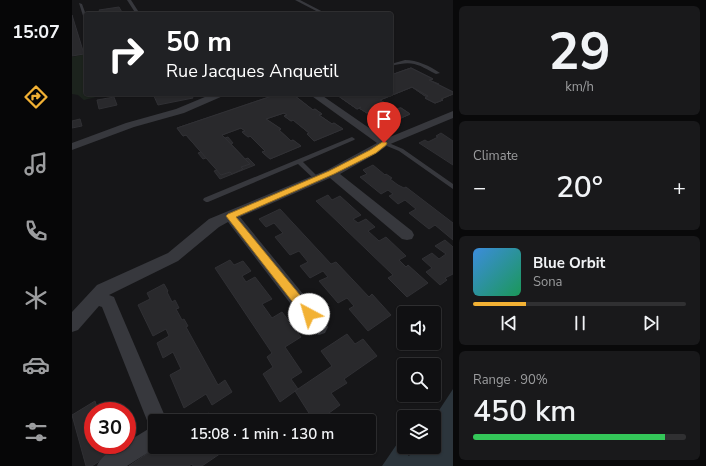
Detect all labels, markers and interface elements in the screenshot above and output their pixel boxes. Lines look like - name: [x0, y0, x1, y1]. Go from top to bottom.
- text: 29: [548, 16, 611, 87]
- text: 15:07: [12, 20, 60, 44]
- text: 50 m: [166, 23, 232, 61]
- icon: right: [100, 28, 152, 80]
- text: Rue Jacques Anquetil: [166, 59, 339, 83]
- text: km/h: [565, 78, 594, 96]
- icon: directions: [22, 83, 50, 111]
- pin: [367, 102, 401, 143]
- icon: arrive: [373, 108, 395, 130]
- text: Climate: [473, 147, 518, 165]
- icon: music: [22, 150, 50, 178]
- text: 20°: [556, 167, 603, 208]
- text: −: [473, 173, 486, 203]
- text: +: [673, 173, 686, 203]
- icon: phone: [22, 217, 50, 245]
- text: Blue Orbit: [533, 253, 605, 273]
- text: Sona: [533, 273, 563, 291]
- icon: climate: [22, 284, 50, 312]
- position arrow: [288, 293, 330, 335]
- map controls: [397, 306, 441, 454]
- button: sound: [397, 306, 441, 350]
- icon: previous: [498, 312, 520, 334]
- icon: pause: [569, 312, 591, 334]
- icon: next: [640, 312, 662, 334]
- icon: car: [22, 351, 50, 379]
- button: search: [397, 358, 441, 402]
- text: Range · 90%: [473, 371, 548, 389]
- text: 450 km: [473, 391, 576, 432]
- speed limit sign: 30: [84, 402, 136, 454]
- button: layers: [397, 410, 441, 454]
- icon: filters: [22, 418, 50, 446]
- text: 15:08 · 1 min · 130 m: [190, 424, 334, 444]

